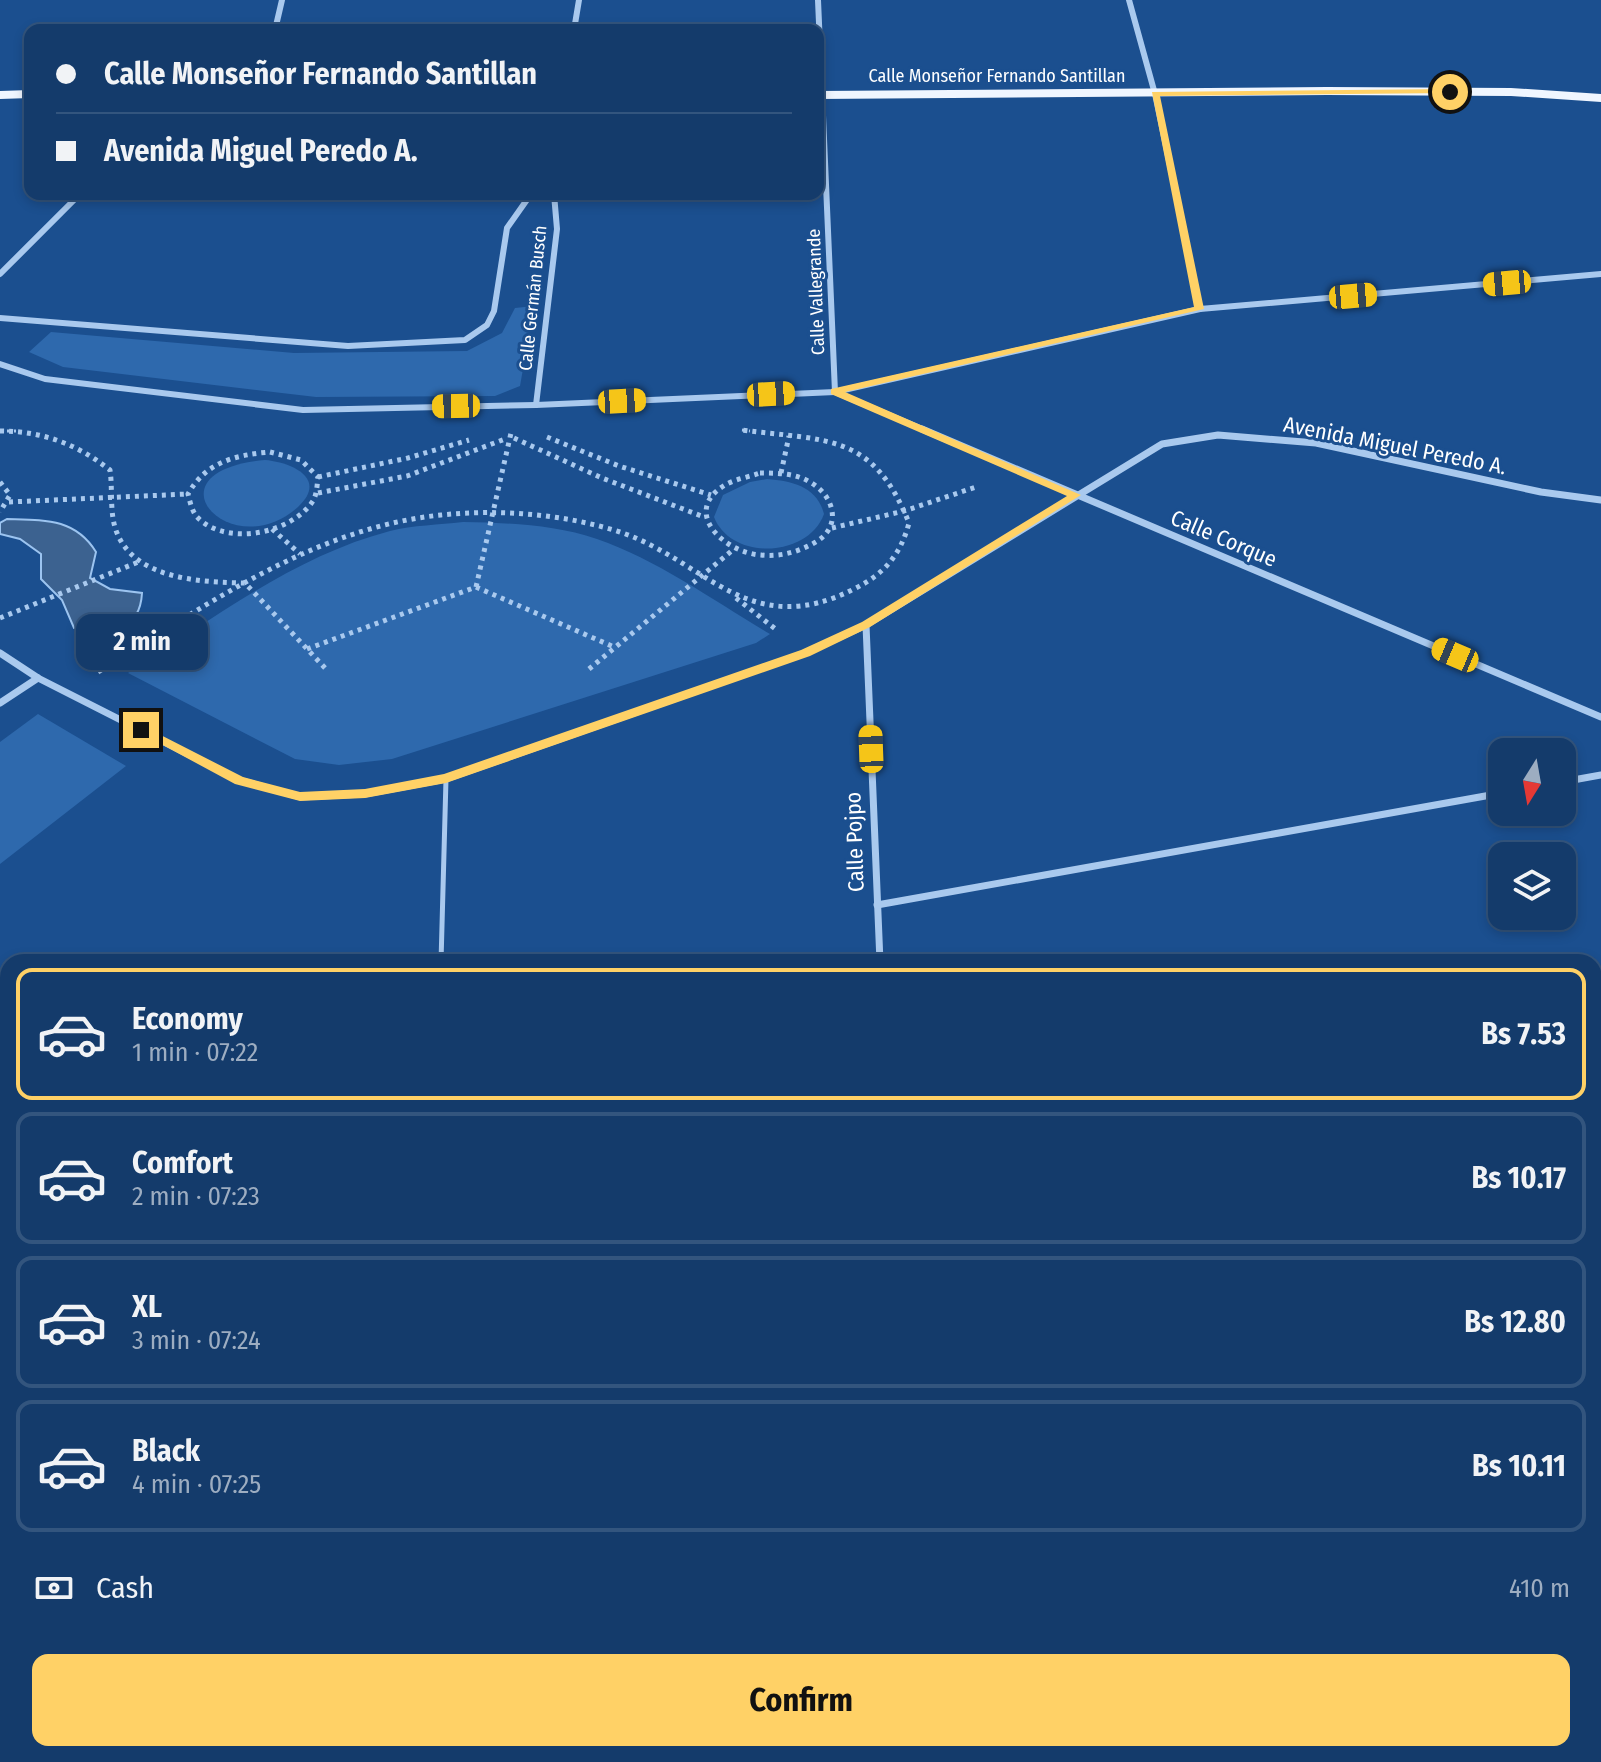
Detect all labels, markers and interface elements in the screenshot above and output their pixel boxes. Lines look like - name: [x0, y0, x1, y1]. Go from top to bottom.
- text: Calle Monseñor Fernando Santillan: [104, 56, 537, 92]
- street label: Calle Monseñor Fernando Santillan: [869, 65, 1125, 87]
- route start: [1432, 74, 1468, 110]
- text: Avenida Miguel Peredo A.: [104, 133, 418, 169]
- street label: Calle Germán Busch: [514, 224, 552, 372]
- street label: Calle Vallegrande: [803, 228, 829, 356]
- car: [1482, 269, 1532, 297]
- car: [1328, 282, 1378, 310]
- car: [746, 381, 796, 407]
- car: [597, 388, 647, 414]
- car: [432, 394, 480, 418]
- street label: Avenida Miguel Peredo A.: [1281, 411, 1508, 480]
- street label: Calle Corque: [1167, 504, 1281, 573]
- callout: 2 min: [75, 614, 207, 670]
- text: 2 min: [113, 626, 171, 657]
- car: [1428, 635, 1482, 675]
- route end: [123, 712, 159, 748]
- car: [858, 725, 884, 773]
- north arrow: [1488, 738, 1576, 826]
- map controls: [1488, 738, 1576, 930]
- street label: Calle Pojpo: [839, 791, 870, 893]
- button: layers: [1488, 842, 1576, 930]
- icon: car: [36, 998, 108, 1070]
- text: Economy: [132, 1001, 243, 1037]
- text: Bs 7.53: [1481, 1016, 1566, 1052]
- text: 1 min · 07:22: [132, 1037, 258, 1068]
- icon: car: [36, 1142, 108, 1214]
- text: Comfort: [132, 1145, 233, 1181]
- text: Bs 10.17: [1471, 1160, 1566, 1196]
- text: 2 min · 07:23: [132, 1181, 260, 1212]
- icon: car: [36, 1286, 108, 1358]
- text: XL: [132, 1289, 162, 1325]
- text: Bs 12.80: [1464, 1304, 1566, 1340]
- text: 3 min · 07:24: [132, 1325, 260, 1356]
- icon: car: [36, 1430, 108, 1502]
- text: Black: [132, 1433, 200, 1469]
- text: Bs 10.11: [1472, 1448, 1566, 1484]
- text: 4 min · 07:25: [132, 1469, 261, 1500]
- icon: cash: [32, 1566, 76, 1610]
- text: Cash: [96, 1570, 154, 1606]
- text: 410 m: [1509, 1573, 1570, 1604]
- button: Confirm: [32, 1654, 1570, 1746]

